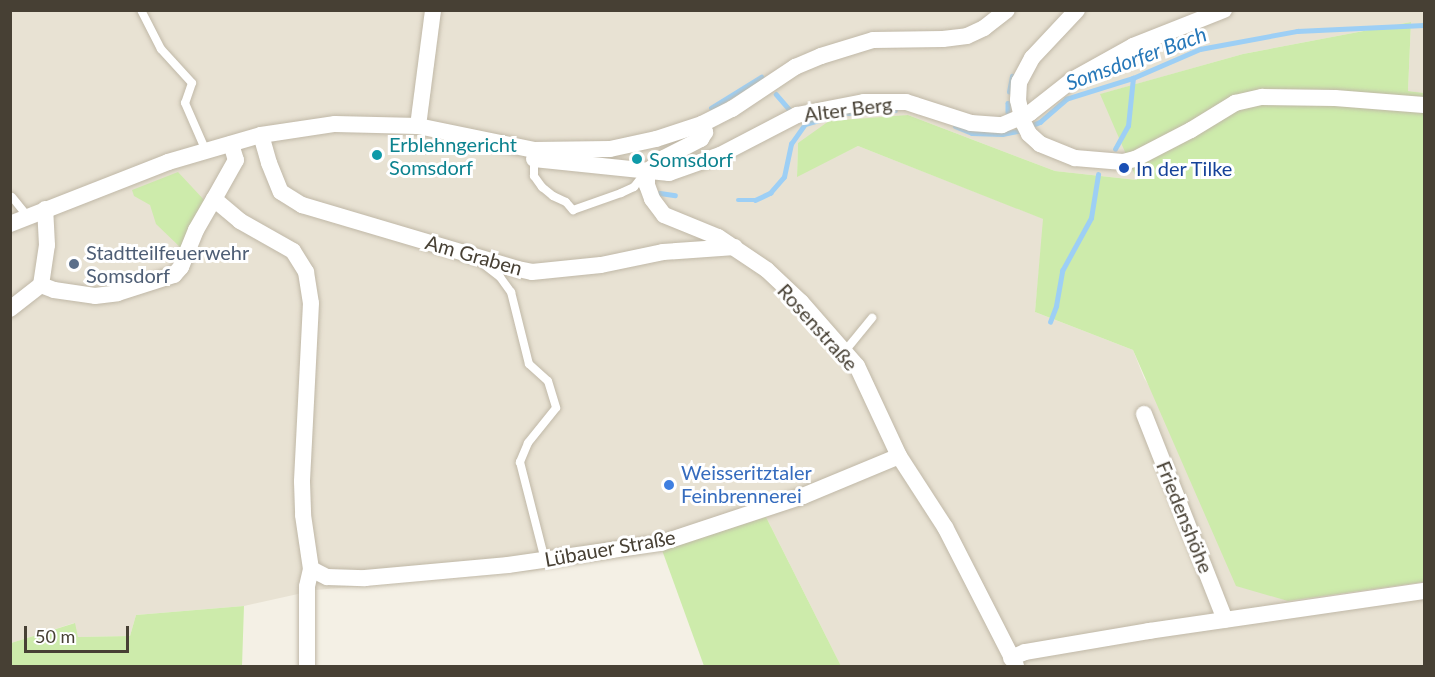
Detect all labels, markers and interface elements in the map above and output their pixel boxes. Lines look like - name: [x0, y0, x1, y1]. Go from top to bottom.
- water label: Somsdorfer Bach: [1062, 21, 1210, 95]
- street label: Alter Berg: [802, 92, 894, 126]
- place label: Erblehngericht Somsdorf: [389, 132, 517, 179]
- place label: Somsdorf: [649, 147, 733, 171]
- marker: Erblehngericht Somsdorf: [370, 148, 384, 162]
- marker: Somsdorf: [630, 152, 644, 166]
- place label: In der Tilke: [1136, 156, 1233, 180]
- marker: In der Tilke: [1117, 161, 1131, 175]
- street label: Am Graben: [423, 230, 525, 280]
- place label: Stadtteilfeuerwehr Somsdorf: [86, 240, 249, 287]
- marker: Stadtteilfeuerwehr Somsdorf: [67, 257, 81, 271]
- street label: Rosenstraße: [773, 279, 863, 375]
- street label: Friedenshöhe: [1152, 457, 1218, 577]
- place label: Weisseritztaler Feinbrennerei: [681, 461, 812, 508]
- marker: Weisseritztaler Feinbrennerei: [662, 478, 676, 492]
- street label: Lübauer Straße: [542, 525, 678, 571]
- scale bar: [27, 614, 132, 652]
- text: 50 m: [35, 625, 75, 647]

